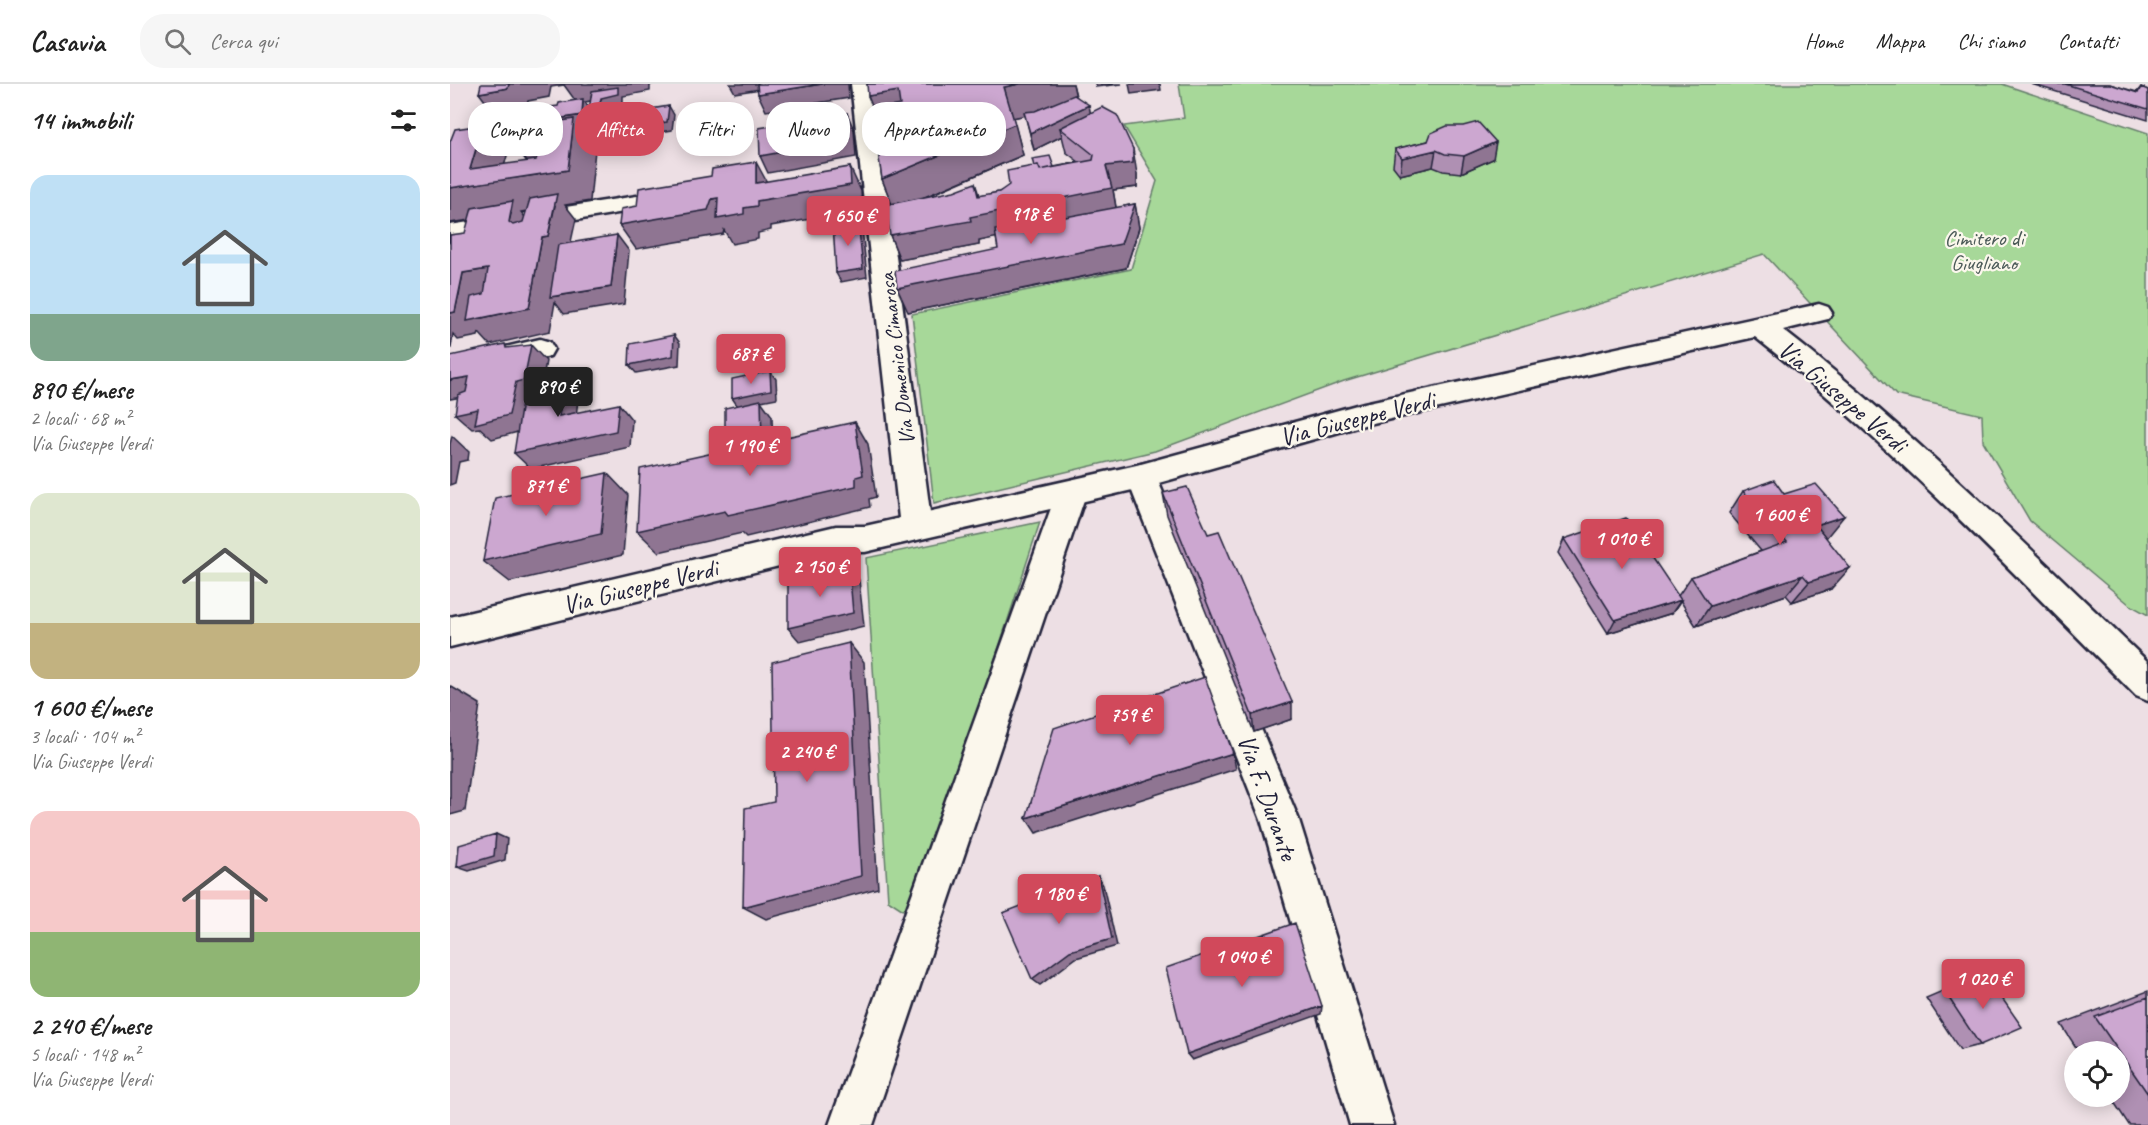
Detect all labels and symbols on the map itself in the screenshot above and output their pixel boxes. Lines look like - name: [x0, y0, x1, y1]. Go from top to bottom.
- pin: 918 €: [989, 194, 1073, 245]
- pin: 1 650 €: [793, 196, 903, 247]
- park label: Cimitero di Giugliano: [1944, 224, 2026, 277]
- street label: Via Domenico Cimarosa: [872, 270, 921, 446]
- street label: Via Giuseppe Verdi: [1771, 333, 1916, 462]
- pin: 687 €: [709, 334, 793, 385]
- pin: 890 €: [516, 367, 600, 418]
- street label: Via Giuseppe Verdi: [1276, 383, 1441, 454]
- pin: 1 190 €: [695, 426, 805, 477]
- pin: 871 €: [504, 466, 588, 517]
- pin: 1 600 €: [1725, 495, 1835, 546]
- pin: 1 010 €: [1567, 519, 1677, 570]
- pin: 2 150 €: [765, 547, 875, 598]
- street label: Via Giuseppe Verdi: [559, 551, 724, 622]
- pin: 759 €: [1088, 695, 1172, 746]
- street label: Via F. Durante: [1230, 730, 1306, 866]
- pin: 2 240 €: [752, 732, 862, 783]
- pin: 1 180 €: [1004, 874, 1114, 925]
- pin: 1 040 €: [1187, 937, 1297, 988]
- pin: 1 020 €: [1928, 959, 2038, 1010]

